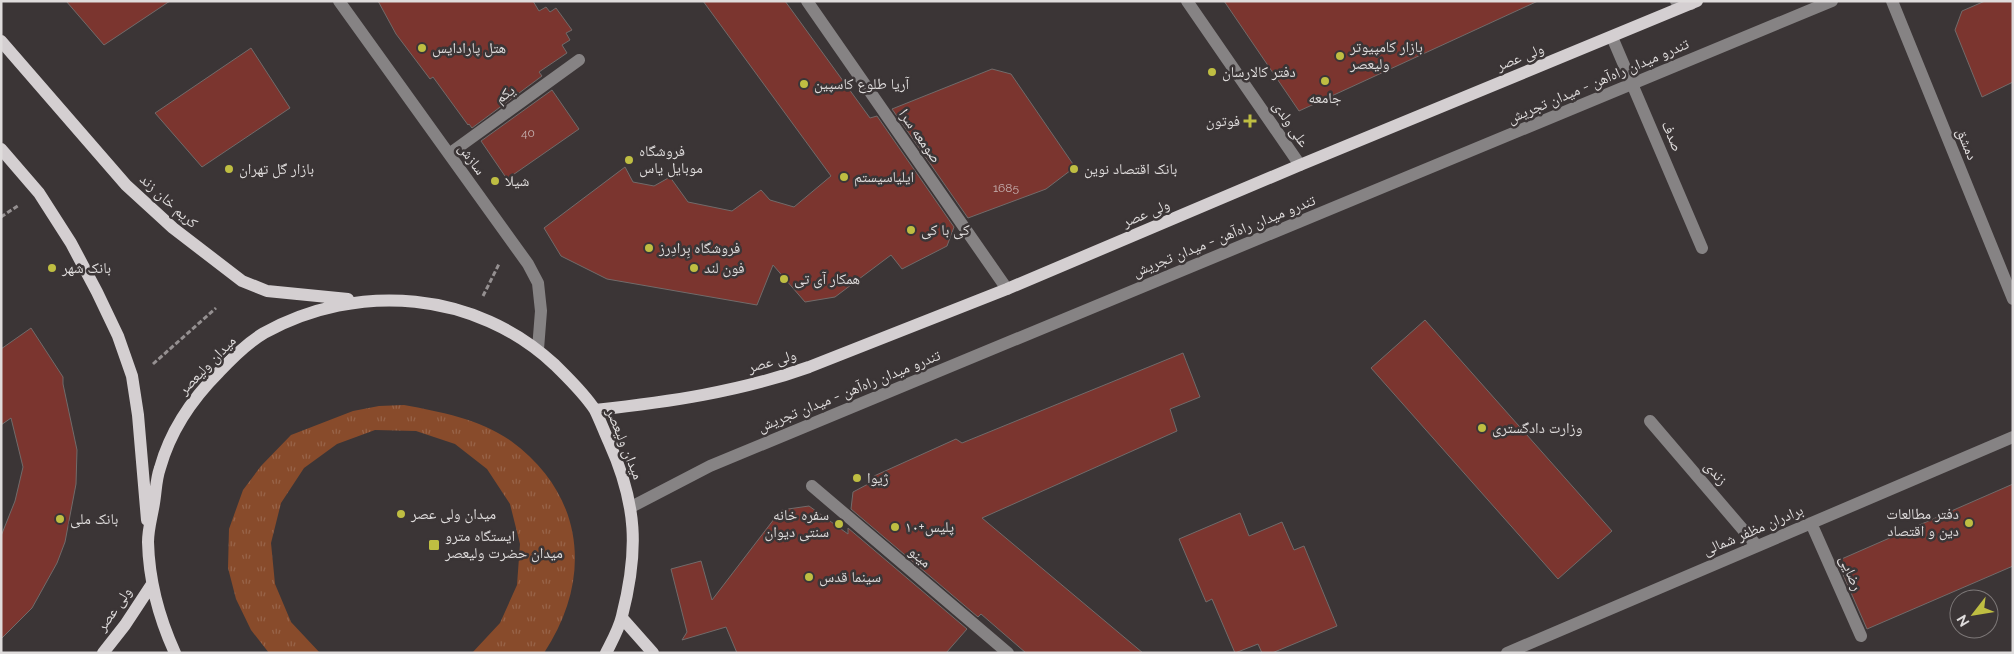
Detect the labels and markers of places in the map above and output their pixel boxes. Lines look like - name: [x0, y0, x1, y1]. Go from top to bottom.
- place label: بازار کامپیوتر ولیعصر: [1349, 38, 1423, 73]
- place label: هتل پارادایس: [432, 39, 506, 58]
- marker: هتل پارادایس: [416, 42, 428, 54]
- marker: بازار کامپیوتر ولیعصر: [1334, 50, 1346, 62]
- place label: دفتر کالارسان: [1222, 63, 1296, 82]
- marker: دفتر کالارسان: [1206, 66, 1218, 78]
- place label: آریا طلوع کاسپین: [814, 75, 910, 94]
- marker: جامعه: [1319, 75, 1331, 87]
- marker: آریا طلوع کاسپین: [798, 78, 810, 90]
- place label: جامعه: [1308, 89, 1342, 107]
- place label: فوتون: [1206, 112, 1240, 131]
- marker: فوتون: [1244, 115, 1256, 127]
- place label: فروشگاه موبایل یاس: [639, 142, 703, 178]
- marker: فروشگاه موبایل یاس: [623, 154, 635, 166]
- place label: بازار گل تهران: [239, 160, 314, 179]
- place label: بانک اقتصاد نوین: [1084, 160, 1177, 179]
- marker: بازار گل تهران: [223, 163, 235, 175]
- marker: بانک اقتصاد نوین: [1068, 163, 1080, 175]
- place label: ایلیاسیستم: [854, 168, 914, 187]
- marker: ایلیاسیستم: [838, 171, 850, 183]
- place label: شیلا: [505, 172, 530, 190]
- marker: شیلا: [489, 175, 501, 187]
- place label: کی با کی: [921, 221, 970, 240]
- marker: کی با کی: [905, 224, 917, 236]
- place label: فروشگاه بِرادِرز: [658, 239, 740, 259]
- marker: فروشگاه بِرادِرز: [643, 242, 655, 254]
- place label: بانک شهر: [61, 259, 111, 277]
- place label: فون لند: [704, 259, 745, 278]
- marker: بانک شهر: [46, 262, 58, 274]
- marker: فون لند: [688, 262, 700, 274]
- place label: همکار آی تی: [794, 270, 860, 289]
- marker: همکار آی تی: [778, 273, 790, 285]
- place label: وزارت دادگستری: [1492, 419, 1582, 438]
- marker: وزارت دادگستری: [1476, 422, 1488, 434]
- place label: ژیوا: [867, 469, 889, 487]
- marker: ژیوا: [851, 472, 863, 484]
- place label: میدان ولی عصر: [410, 505, 496, 524]
- place label: دفتر مطالعات دین و اقتصاد: [1886, 505, 1959, 541]
- place label: سفره خانه سنتی دیوان: [764, 506, 829, 542]
- marker: میدان ولی عصر: [395, 508, 407, 520]
- place label: بانک ملی: [70, 510, 118, 529]
- marker: بانک ملی: [54, 513, 66, 525]
- marker: دفتر مطالعات دین و اقتصاد: [1963, 517, 1975, 529]
- marker: سفره خانه سنتی دیوان: [833, 518, 845, 530]
- place label: پلیس+۱۰: [905, 518, 954, 537]
- marker: پلیس+۱۰: [889, 521, 901, 533]
- place label: ایستگاه مترو میدان حضرت ولیعصر: [444, 527, 563, 563]
- marker: ایستگاه مترو میدان حضرت ولیعصر: [427, 538, 441, 552]
- place label: سینما قدس: [819, 568, 881, 587]
- marker: سینما قدس: [803, 571, 815, 583]

